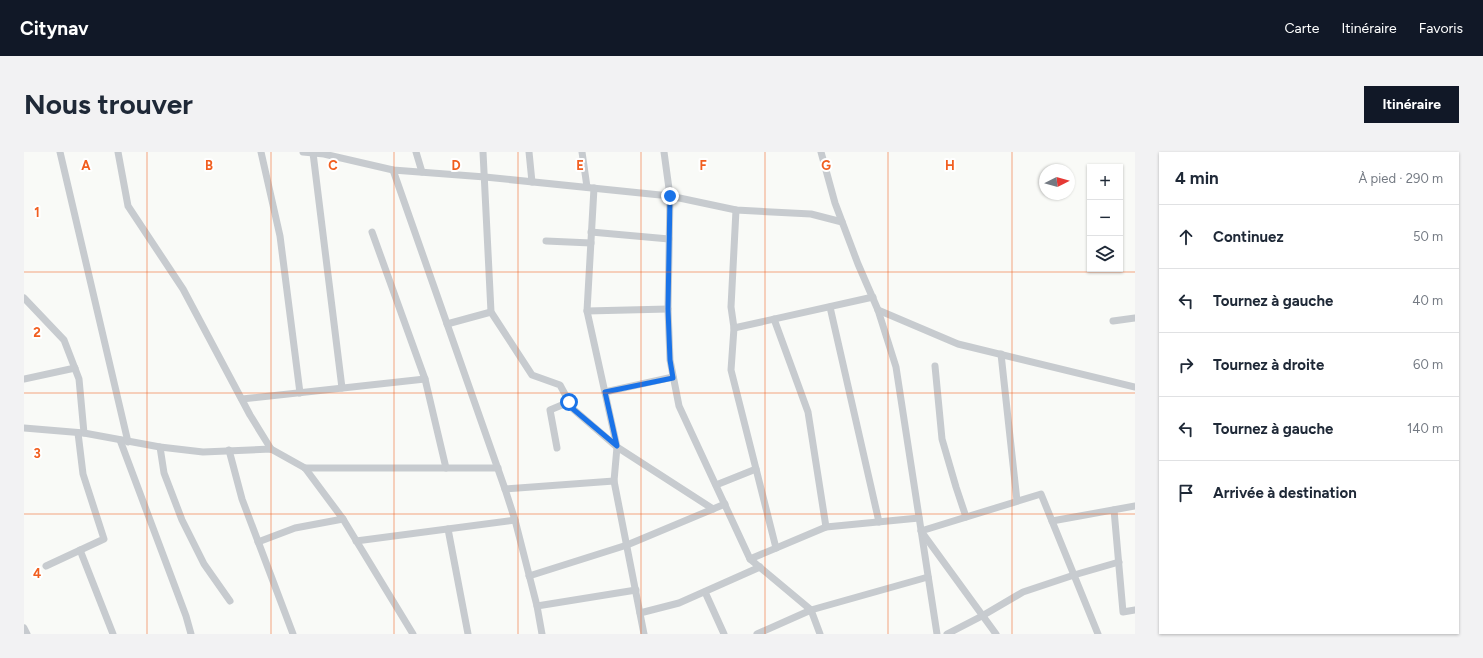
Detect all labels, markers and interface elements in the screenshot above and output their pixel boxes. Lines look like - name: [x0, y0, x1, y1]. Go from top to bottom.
- text: Citynav: [20, 17, 89, 40]
- text: Carte: [1285, 20, 1319, 37]
- text: Itinéraire: [1341, 20, 1397, 37]
- text: Favoris: [1419, 20, 1463, 37]
- button: Itinéraire: [1364, 86, 1459, 123]
- text: Nous trouver: [24, 87, 193, 121]
- text: A: [81, 158, 91, 173]
- text: B: [205, 158, 213, 173]
- text: C: [328, 158, 338, 173]
- text: D: [451, 158, 461, 173]
- text: E: [576, 158, 584, 173]
- text: F: [699, 158, 707, 173]
- text: G: [821, 158, 831, 173]
- text: H: [945, 158, 955, 173]
- north arrow: [1039, 164, 1075, 200]
- map controls: [1087, 164, 1123, 272]
- button: +: [1087, 164, 1123, 200]
- text: 4 min: [1175, 168, 1219, 188]
- text: À pied · 290 m: [1359, 171, 1443, 186]
- route end: [661, 187, 679, 205]
- button: −: [1087, 200, 1123, 236]
- text: 1: [34, 205, 40, 220]
- icon: ahead: [1175, 226, 1197, 248]
- text: Continuez: [1213, 228, 1284, 246]
- text: 50 m: [1413, 229, 1443, 244]
- button: layers: [1087, 236, 1123, 272]
- icon: left: [1175, 290, 1197, 312]
- text: Tournez à gauche: [1213, 292, 1333, 310]
- text: 40 m: [1412, 293, 1443, 308]
- text: 2: [33, 325, 41, 340]
- icon: right: [1175, 354, 1197, 376]
- text: Tournez à droite: [1213, 356, 1324, 374]
- text: 60 m: [1413, 357, 1443, 372]
- route start: [560, 393, 578, 411]
- icon: left: [1175, 418, 1197, 440]
- text: Tournez à gauche: [1213, 420, 1333, 438]
- text: 140 m: [1407, 421, 1443, 436]
- text: 3: [33, 446, 41, 461]
- icon: arrive: [1175, 482, 1197, 504]
- text: Arrivée à destination: [1213, 484, 1357, 502]
- text: 4: [33, 566, 41, 581]

